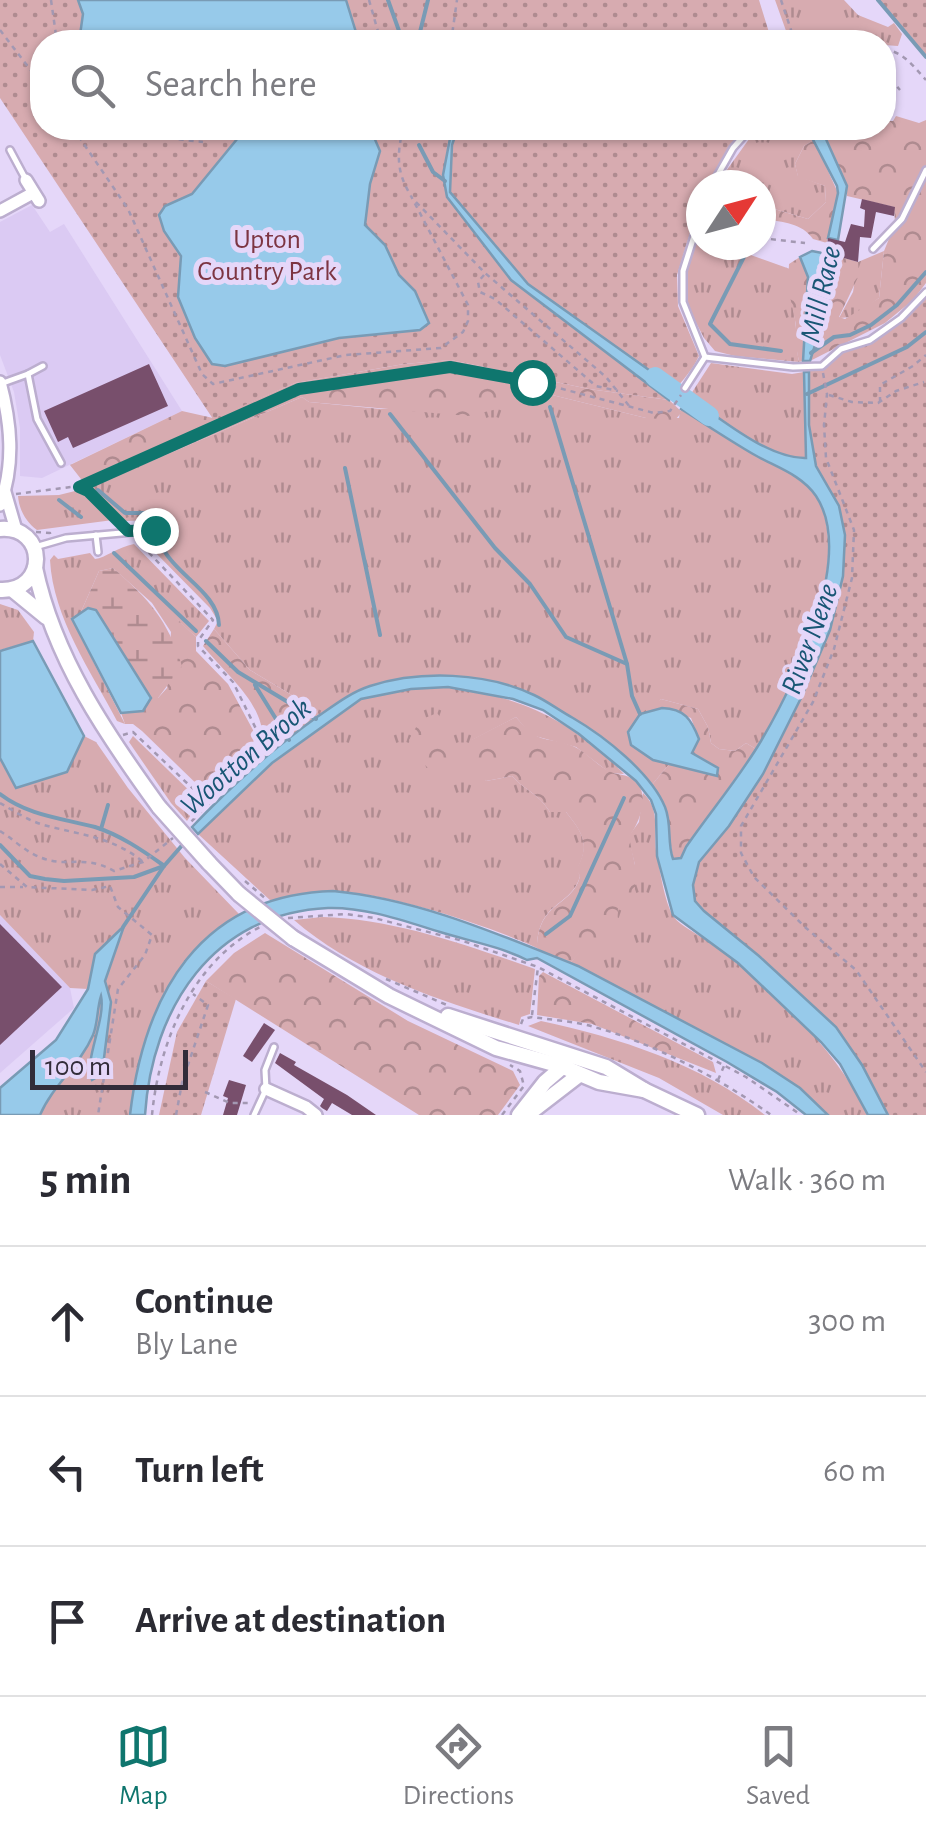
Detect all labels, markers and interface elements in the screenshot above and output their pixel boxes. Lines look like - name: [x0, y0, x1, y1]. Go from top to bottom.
- search box: [30, 30, 896, 140]
- icon: search: [65, 58, 120, 113]
- text: Search here: [145, 66, 317, 104]
- north arrow: [686, 170, 776, 260]
- park label: Upton Country Park: [197, 226, 337, 286]
- water label: Mill Race: [795, 243, 847, 345]
- route start: [510, 360, 556, 406]
- route end: [133, 508, 179, 554]
- water label: River Nene: [776, 580, 844, 698]
- water label: Wootton Brook: [175, 692, 317, 821]
- scale bar: [30, 1045, 188, 1090]
- text: 100 m: [45, 1053, 111, 1081]
- text: 5 min: [40, 1159, 132, 1201]
- text: Walk · 360 m: [728, 1164, 886, 1196]
- text: Continue: [135, 1283, 273, 1321]
- icon: ahead: [40, 1294, 95, 1349]
- text: 300 m: [808, 1305, 886, 1337]
- text: Bly Lane: [135, 1328, 238, 1360]
- icon: left: [40, 1444, 95, 1499]
- text: Turn left: [135, 1452, 263, 1490]
- text: 60 m: [823, 1455, 886, 1487]
- icon: arrive: [40, 1594, 95, 1649]
- text: Arrive at destination: [135, 1602, 446, 1640]
- tab: Map: [116, 1719, 171, 1813]
- tab: Directions: [403, 1719, 514, 1813]
- tab: Saved: [746, 1719, 810, 1813]

